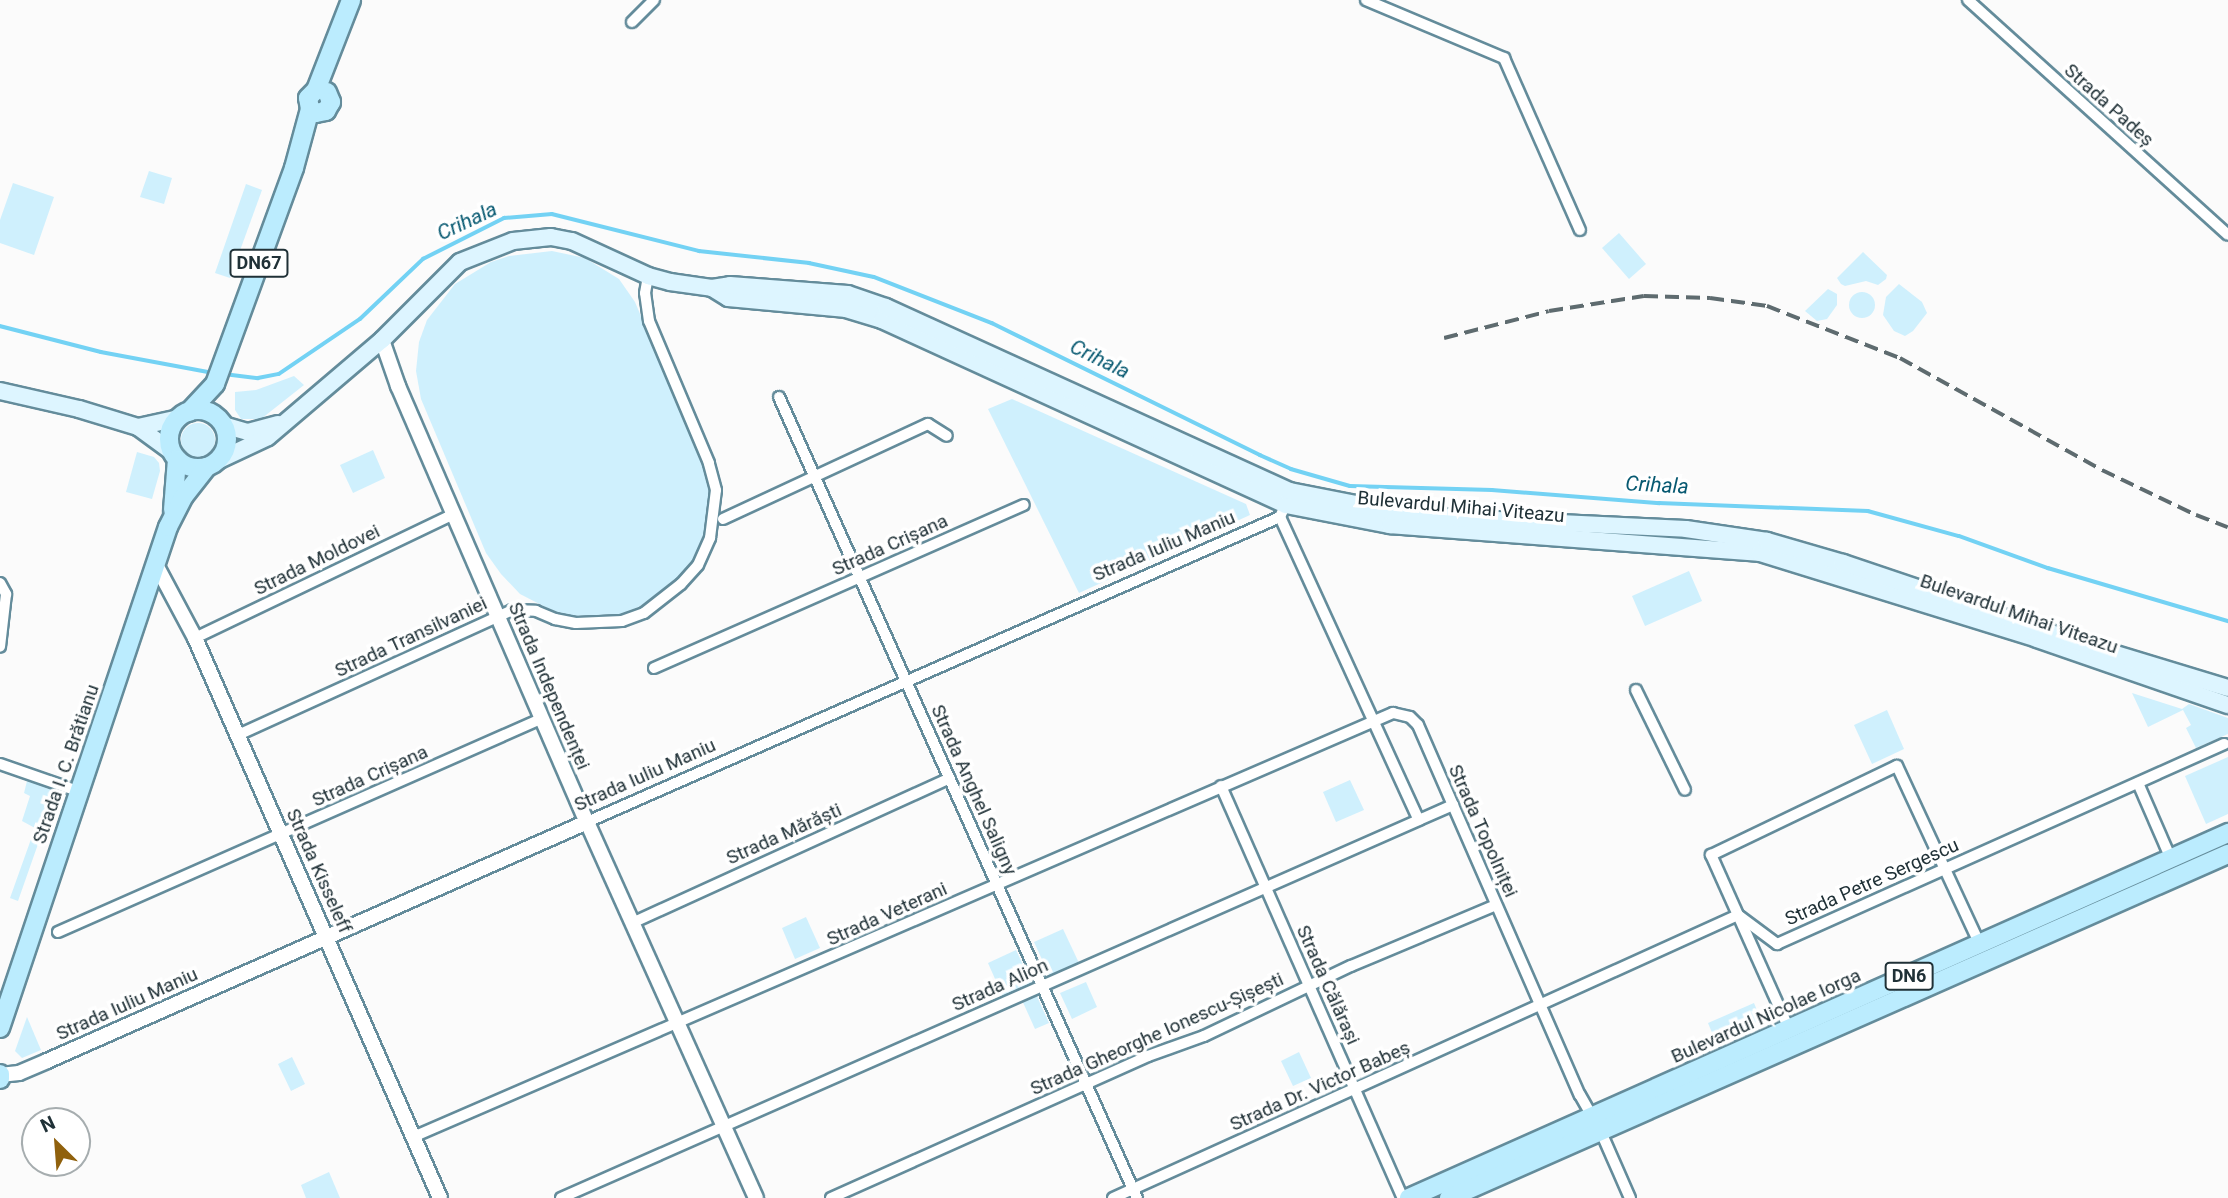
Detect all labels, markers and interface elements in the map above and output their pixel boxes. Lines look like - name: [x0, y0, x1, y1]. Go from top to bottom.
- street label: Strada Padeș: [2060, 59, 2158, 151]
- water label: Crihala: [433, 196, 501, 246]
- road number: DN67: [229, 248, 289, 278]
- water label: Crihala: [1066, 334, 1134, 384]
- water label: Crihala: [1625, 471, 1689, 499]
- street label: Bulevardul Mihai Viteazu: [1357, 487, 1565, 527]
- street label: Strada Iuliu Maniu: [1089, 506, 1239, 586]
- street label: Strada Crișana: [829, 509, 951, 581]
- street label: Strada Moldovei: [250, 520, 384, 600]
- street label: Bulevardul Mihai Viteazu: [1917, 569, 2121, 659]
- street label: Strada Transilvaniei: [331, 592, 491, 682]
- street label: Strada Independenței: [503, 599, 595, 773]
- street label: Strada I. C. Brătianu: [28, 681, 104, 847]
- street label: Strada Anghel Saligny: [926, 701, 1022, 879]
- street label: Strada Iuliu Maniu: [571, 734, 719, 816]
- street label: Strada Crișana: [309, 740, 431, 812]
- street label: Strada Topolniței: [1443, 761, 1523, 901]
- street label: Strada Mărăști: [723, 798, 845, 870]
- street label: Strada Kisseleff: [281, 805, 357, 937]
- street label: Strada Petre Sergescu: [1782, 833, 1962, 931]
- street label: Strada Veterani: [823, 877, 951, 951]
- street label: Strada Călărași: [1292, 922, 1364, 1048]
- street label: Strada Alion: [948, 954, 1052, 1016]
- road number: DN6: [1884, 961, 1934, 990]
- street label: Strada Iuliu Maniu: [53, 963, 201, 1045]
- street label: Bulevardul Nicolae Iorga: [1668, 964, 1864, 1068]
- street label: Strada Gheorghe Ionescu-Șișești: [1027, 968, 1287, 1100]
- street label: Strada Dr. Victor Babeș: [1226, 1036, 1414, 1136]
- north arrow: [21, 1107, 91, 1177]
- text: N: [37, 1111, 59, 1138]

